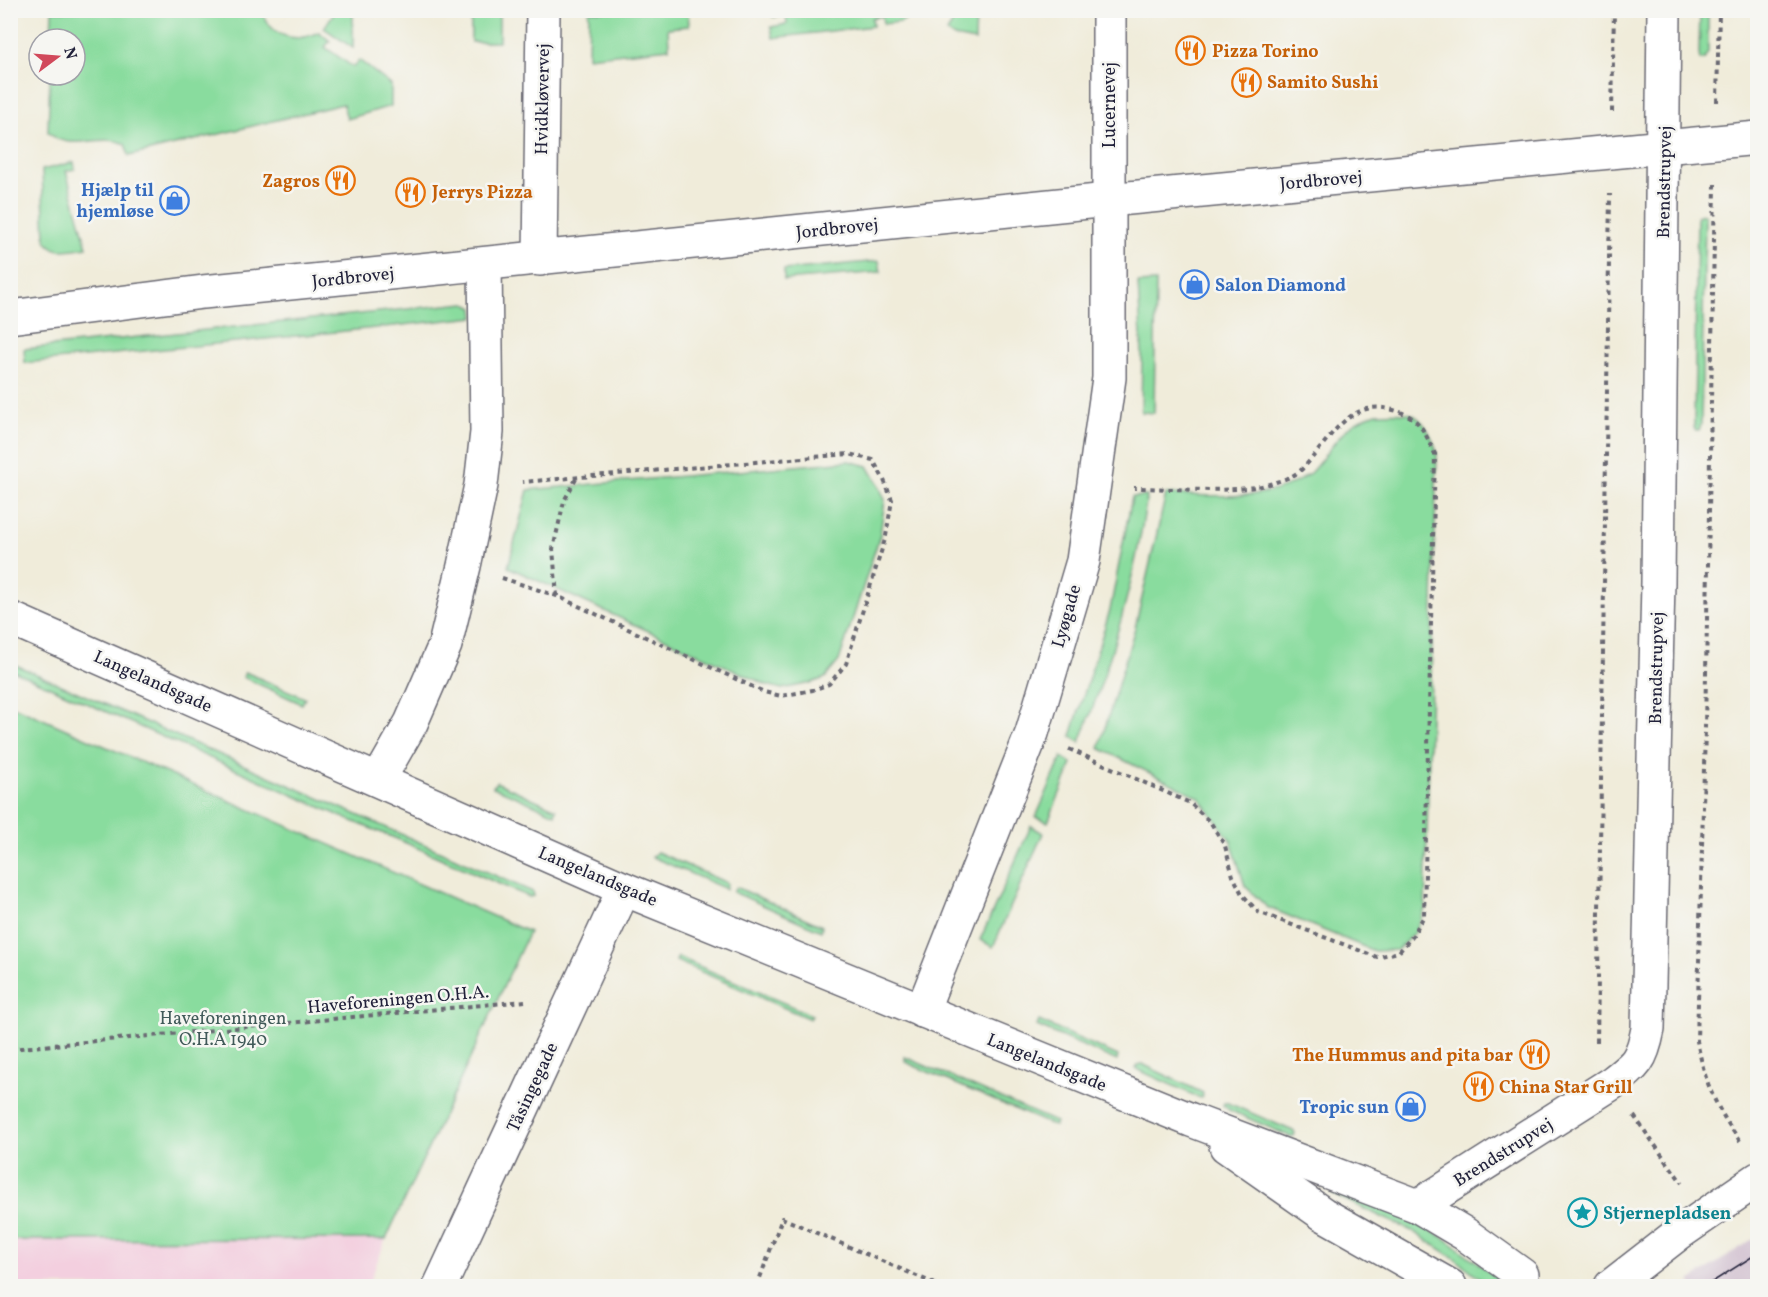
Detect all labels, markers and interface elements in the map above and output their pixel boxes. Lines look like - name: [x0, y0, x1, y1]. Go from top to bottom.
- north arrow: [27, 27, 87, 87]
- restaurant icon: Pizza Torino: [1175, 35, 1207, 67]
- place label: Pizza Torino: [1212, 40, 1319, 65]
- street label: Hvidkløvervej: [530, 43, 557, 155]
- text: N: [57, 45, 82, 62]
- street label: Lucernevej: [1098, 62, 1123, 148]
- restaurant icon: Samito Sushi: [1230, 66, 1262, 98]
- place label: Samito Sushi: [1267, 71, 1379, 96]
- street label: Brendstrupvej: [1652, 125, 1679, 239]
- restaurant icon: Zagros: [325, 165, 357, 197]
- street label: Jordbrovej: [1279, 165, 1364, 198]
- place label: Zagros: [262, 170, 320, 195]
- restaurant icon: Jerrys Pizza: [395, 176, 427, 208]
- place label: Hjælp til hjemløse: [76, 179, 154, 225]
- place label: Jerrys Pizza: [431, 181, 533, 206]
- shop icon: Hjælp til hjemløse: [159, 184, 191, 216]
- street label: Jordbrovej: [795, 213, 880, 246]
- street label: Jordbrovej: [311, 262, 396, 295]
- shop icon: Salon Diamond: [1178, 269, 1210, 301]
- place label: Salon Diamond: [1215, 274, 1346, 299]
- street label: Lyøgade: [1046, 582, 1088, 651]
- street label: Brendstrupvej: [1644, 611, 1671, 725]
- street label: Langelandsgade: [89, 645, 216, 720]
- street label: Langelandsgade: [534, 841, 661, 914]
- street label: Haveforeningen O.H.A.: [306, 980, 490, 1021]
- park label: Haveforeningen O.H.A 1940: [159, 1007, 287, 1053]
- street label: Langelandsgade: [983, 1028, 1110, 1099]
- street label: Tåsingegade: [502, 1039, 565, 1137]
- restaurant icon: The Hummus and pita bar: [1518, 1039, 1550, 1071]
- place label: The Hummus and pita bar: [1292, 1044, 1513, 1069]
- restaurant icon: China Star Grill: [1462, 1071, 1494, 1103]
- place label: China Star Grill: [1499, 1076, 1633, 1101]
- shop icon: Tropic sun: [1394, 1091, 1426, 1123]
- place label: Tropic sun: [1299, 1096, 1389, 1121]
- street label: Brendstrupvej: [1449, 1113, 1558, 1194]
- place icon: Stjernepladsen: [1566, 1197, 1598, 1229]
- place label: Stjernepladsen: [1603, 1202, 1732, 1227]

